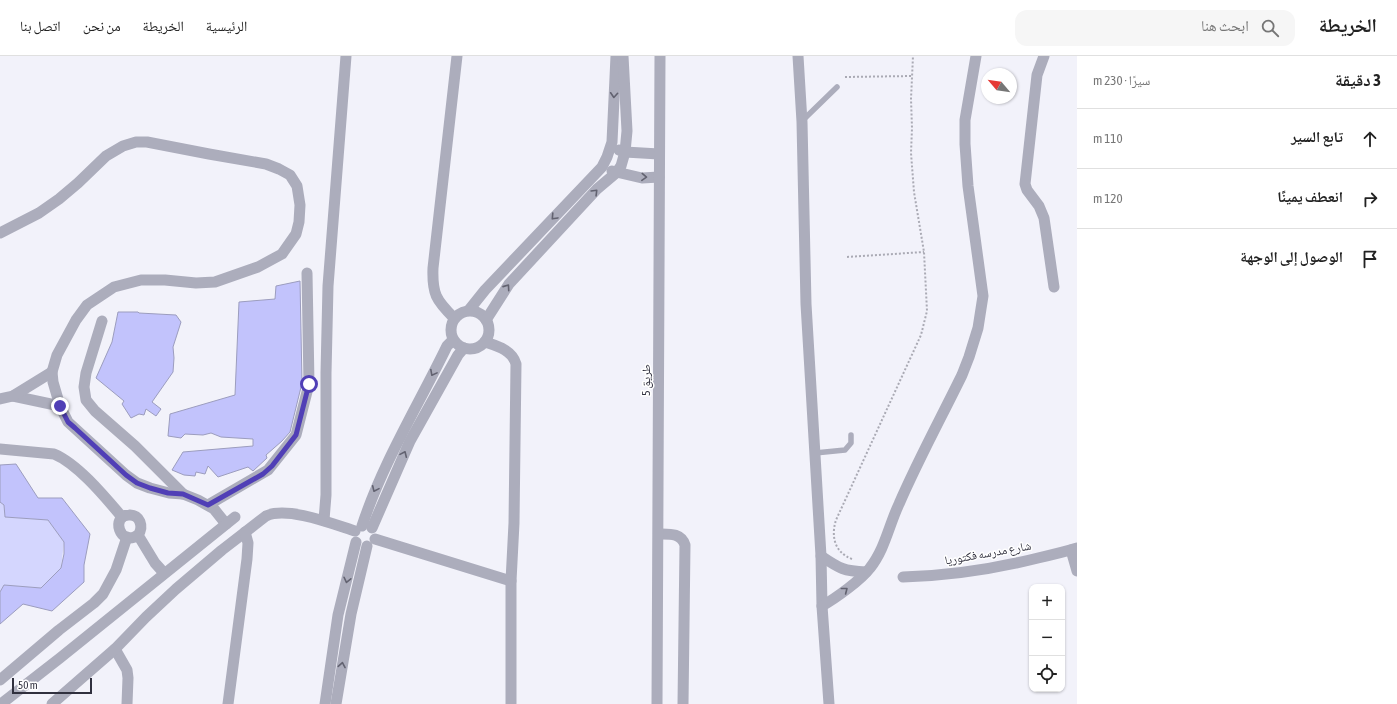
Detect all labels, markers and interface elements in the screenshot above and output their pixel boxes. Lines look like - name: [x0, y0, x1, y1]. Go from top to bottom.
- search box: [1015, 10, 1295, 46]
- text: الخريطة: [1319, 14, 1377, 36]
- text: ابحث هنا: [1201, 17, 1249, 34]
- icon: search: [1259, 17, 1281, 39]
- text: اتصل بنا: [20, 18, 61, 34]
- text: من نحن: [83, 18, 121, 34]
- text: الخريطة: [143, 18, 184, 34]
- text: الرئيسية: [206, 18, 247, 34]
- north arrow: [981, 68, 1017, 104]
- text: 3 دقيقة: [1335, 70, 1381, 90]
- text: سيرًا · 230 m: [1093, 73, 1150, 88]
- one-way arrow: [610, 92, 619, 98]
- text: تابع السير: [1291, 128, 1343, 145]
- icon: ahead: [1359, 128, 1381, 150]
- text: 110 m: [1093, 131, 1123, 146]
- one-way arrow: [641, 173, 647, 181]
- text: انعطف يمينًا: [1277, 188, 1343, 205]
- icon: right: [1359, 188, 1381, 210]
- one-way arrow: [590, 189, 598, 197]
- text: 120 m: [1093, 191, 1123, 206]
- one-way arrow: [551, 212, 558, 220]
- text: الوصول إلى الوجهة: [1240, 248, 1343, 265]
- icon: arrive: [1359, 248, 1381, 270]
- one-way arrow: [502, 284, 510, 291]
- street label: طريق 5: [639, 364, 653, 396]
- one-way arrow: [431, 369, 438, 376]
- route start: [300, 375, 318, 393]
- route end: [51, 397, 69, 415]
- one-way arrow: [400, 451, 408, 458]
- one-way arrow: [372, 485, 380, 492]
- street label: شارع مدرسه فكتوريا: [944, 538, 1033, 568]
- one-way arrow: [343, 576, 352, 583]
- map controls: [1029, 584, 1065, 692]
- button: +: [1029, 584, 1065, 620]
- one-way arrow: [841, 588, 848, 595]
- button: −: [1029, 620, 1065, 656]
- button: locate: [1029, 656, 1065, 692]
- one-way arrow: [337, 662, 346, 669]
- scale bar: [12, 676, 92, 695]
- text: 50 m: [18, 679, 38, 691]

